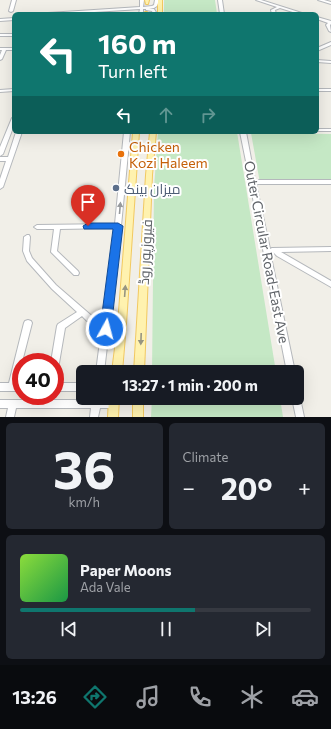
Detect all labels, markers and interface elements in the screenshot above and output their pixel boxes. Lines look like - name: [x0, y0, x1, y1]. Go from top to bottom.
- text: 160 m: [98, 26, 176, 60]
- icon: left: [32, 28, 84, 80]
- text: Turn left: [98, 60, 167, 82]
- icon: left: [113, 104, 135, 126]
- icon: ahead: [155, 104, 177, 126]
- icon: right: [197, 104, 219, 126]
- place label: Chicken Kozi Haleem: [129, 138, 208, 171]
- marker: Chicken Kozi Haleem: [116, 149, 126, 159]
- street label: Outer Circular Road-East Ave: [241, 159, 293, 345]
- place label: میزان بینک: [124, 180, 180, 197]
- marker: میزان بینک: [111, 183, 121, 193]
- pin: [71, 185, 105, 226]
- icon: arrive: [77, 191, 99, 213]
- one-way arrow: [117, 202, 123, 214]
- street label: فیروزپور روڈ: [135, 219, 157, 285]
- one-way arrow: [121, 285, 128, 297]
- position arrow: [85, 308, 127, 350]
- one-way arrow: [137, 333, 144, 345]
- speed limit sign: 40: [12, 353, 64, 405]
- text: 13:27 · 1 min · 200 m: [122, 376, 258, 394]
- text: 36: [53, 436, 115, 500]
- text: Climate: [183, 449, 228, 465]
- text: 20°: [221, 469, 272, 506]
- text: −: [183, 474, 195, 501]
- text: +: [298, 474, 311, 501]
- text: km/h: [68, 494, 100, 510]
- text: Paper Moons: [80, 561, 171, 579]
- text: Ada Vale: [80, 579, 131, 595]
- icon: previous: [58, 618, 80, 640]
- icon: pause: [155, 618, 177, 640]
- icon: next: [252, 618, 274, 640]
- icon: directions: [81, 683, 109, 711]
- icon: music: [134, 683, 162, 711]
- icon: phone: [186, 683, 214, 711]
- icon: climate: [238, 683, 266, 711]
- icon: car: [291, 683, 319, 711]
- text: 13:26: [12, 686, 57, 708]

